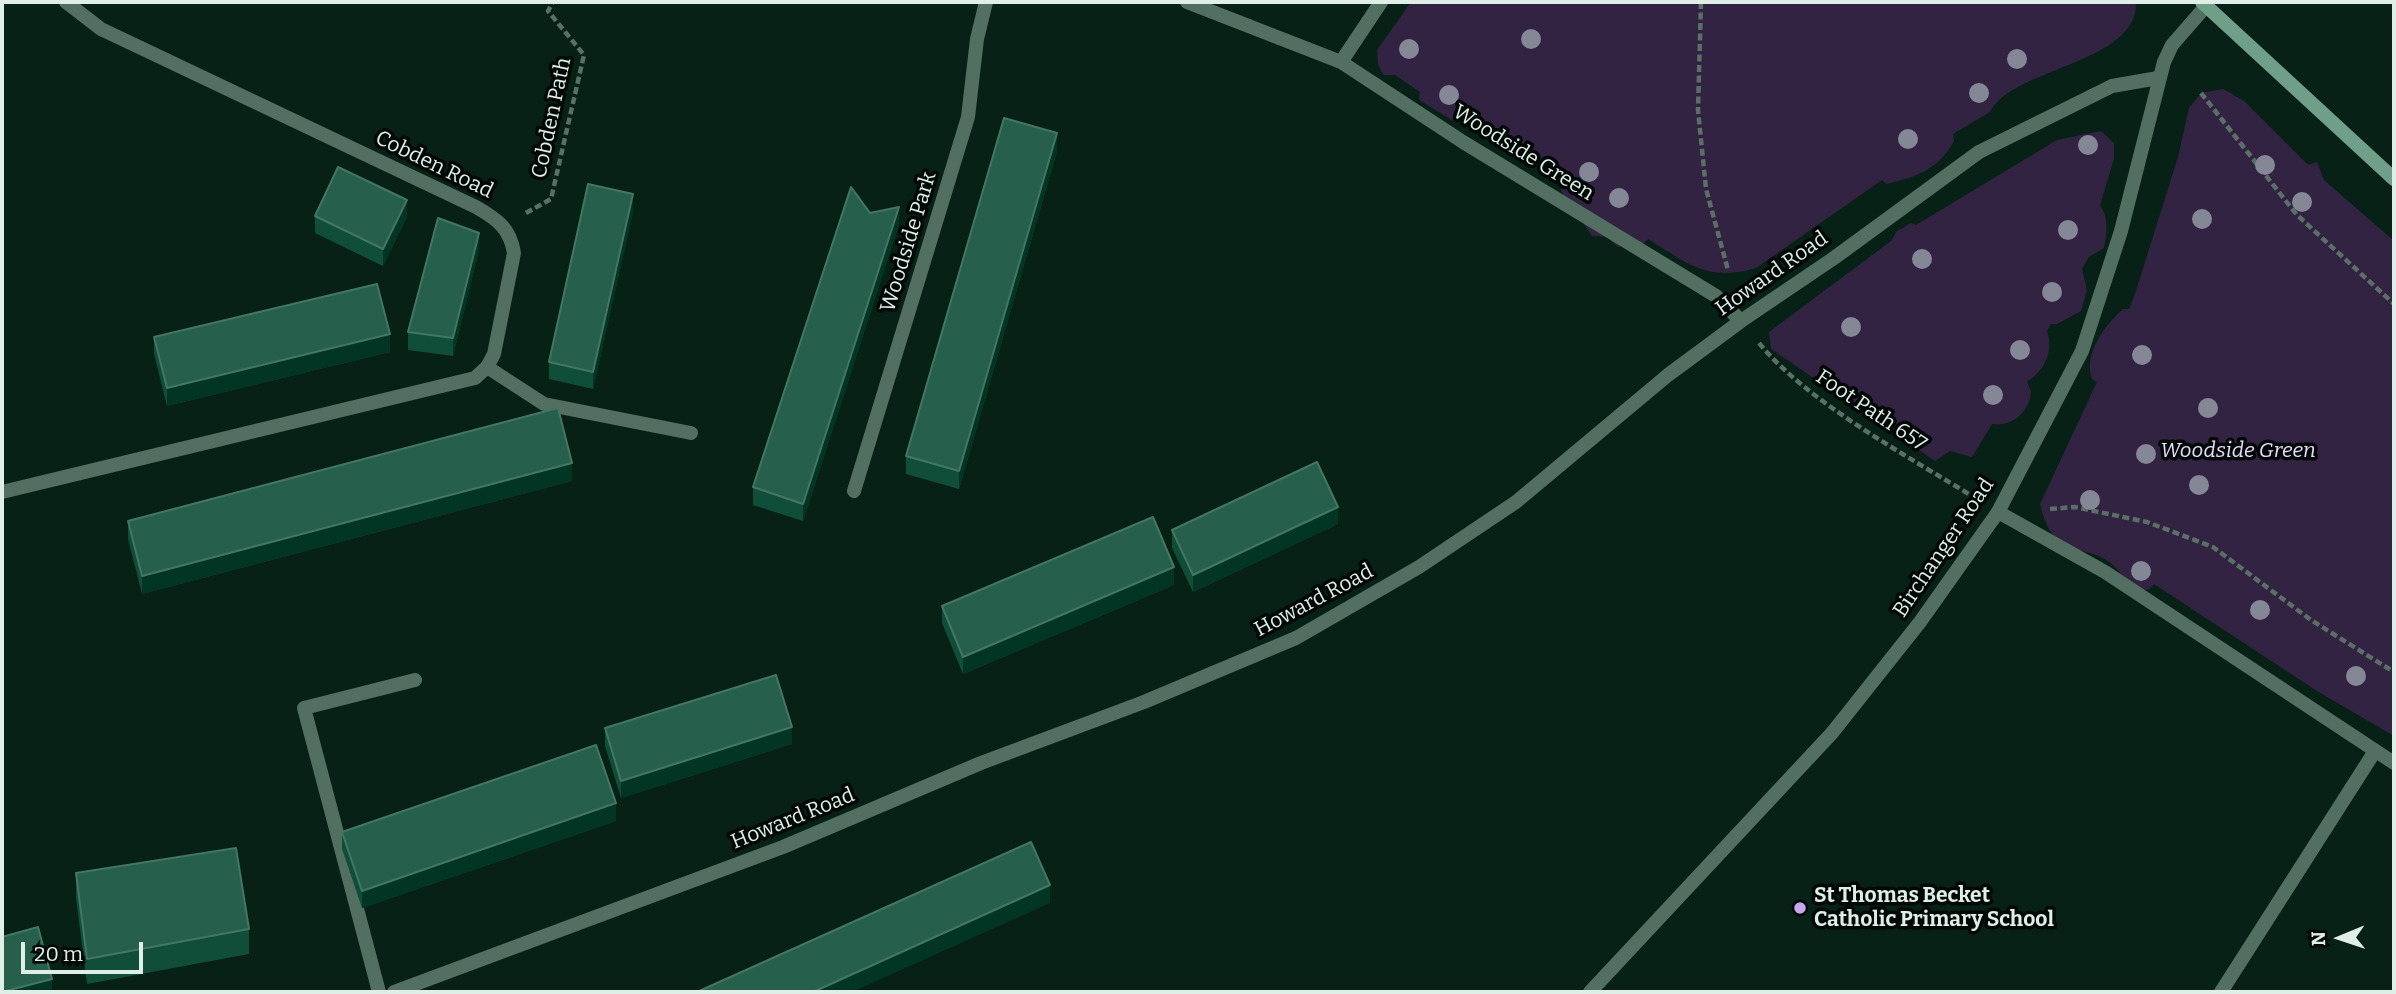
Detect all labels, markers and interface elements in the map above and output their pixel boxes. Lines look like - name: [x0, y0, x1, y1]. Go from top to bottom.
- street label: Cobden Path: [527, 55, 577, 181]
- street label: Woodside Green: [1448, 100, 1598, 206]
- street label: Cobden Road: [371, 126, 497, 204]
- street label: Woodside Park: [876, 169, 942, 315]
- street label: Howard Road: [1711, 226, 1833, 322]
- street label: Foot Path 657: [1811, 365, 1931, 457]
- park label: Woodside Green: [2160, 438, 2316, 464]
- street label: Birchanger Road: [1888, 474, 2000, 622]
- street label: Howard Road: [1250, 559, 1378, 643]
- street label: Howard Road: [728, 783, 858, 855]
- place label: St Thomas Becket Catholic Primary School: [1814, 883, 2054, 933]
- marker: St Thomas Becket Catholic Primary School: [1792, 900, 1808, 916]
- north arrow: [2305, 903, 2375, 973]
- scale bar: [24, 928, 147, 972]
- text: N: [2307, 931, 2330, 946]
- text: 20 m: [34, 941, 83, 967]

